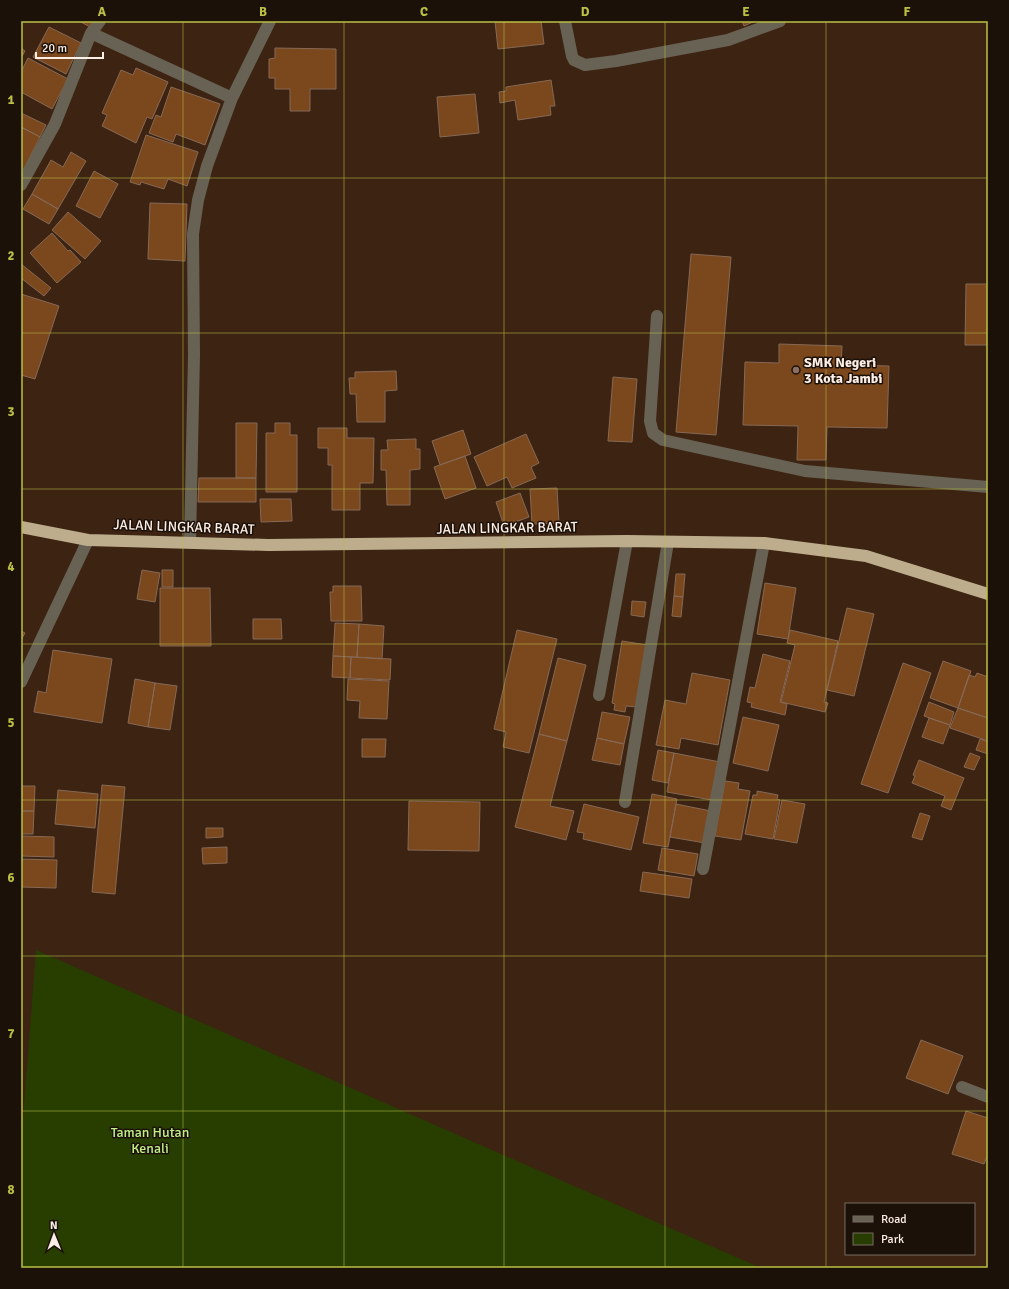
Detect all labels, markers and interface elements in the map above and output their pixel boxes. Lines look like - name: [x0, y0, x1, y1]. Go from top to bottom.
- text: A: [98, 4, 107, 20]
- text: B: [259, 4, 267, 20]
- text: C: [420, 4, 428, 20]
- text: D: [581, 4, 590, 20]
- text: E: [742, 4, 750, 20]
- text: F: [904, 4, 911, 20]
- scale bar: [36, 34, 103, 60]
- text: 20 m: [42, 41, 67, 56]
- text: 1: [7, 92, 15, 108]
- text: 2: [7, 248, 15, 264]
- place label: SMK Negeri 3 Kota Jambi: [804, 354, 882, 387]
- marker: SMK Negeri 3 Kota Jambi: [791, 365, 801, 375]
- text: 3: [7, 404, 15, 420]
- street label: JALAN LINGKAR BARAT: [113, 516, 255, 538]
- street label: JALAN LINGKAR BARAT: [436, 518, 578, 538]
- text: 4: [7, 559, 15, 575]
- text: 5: [7, 715, 15, 731]
- text: 6: [7, 870, 15, 886]
- text: 7: [7, 1026, 15, 1042]
- park label: Taman Hutan Kenali: [111, 1124, 189, 1157]
- text: 8: [7, 1182, 15, 1198]
- legend: [845, 1203, 975, 1255]
- text: Road: [881, 1212, 907, 1227]
- north arrow: [34, 1215, 74, 1255]
- text: N: [50, 1219, 58, 1232]
- text: Park: [881, 1232, 904, 1247]

